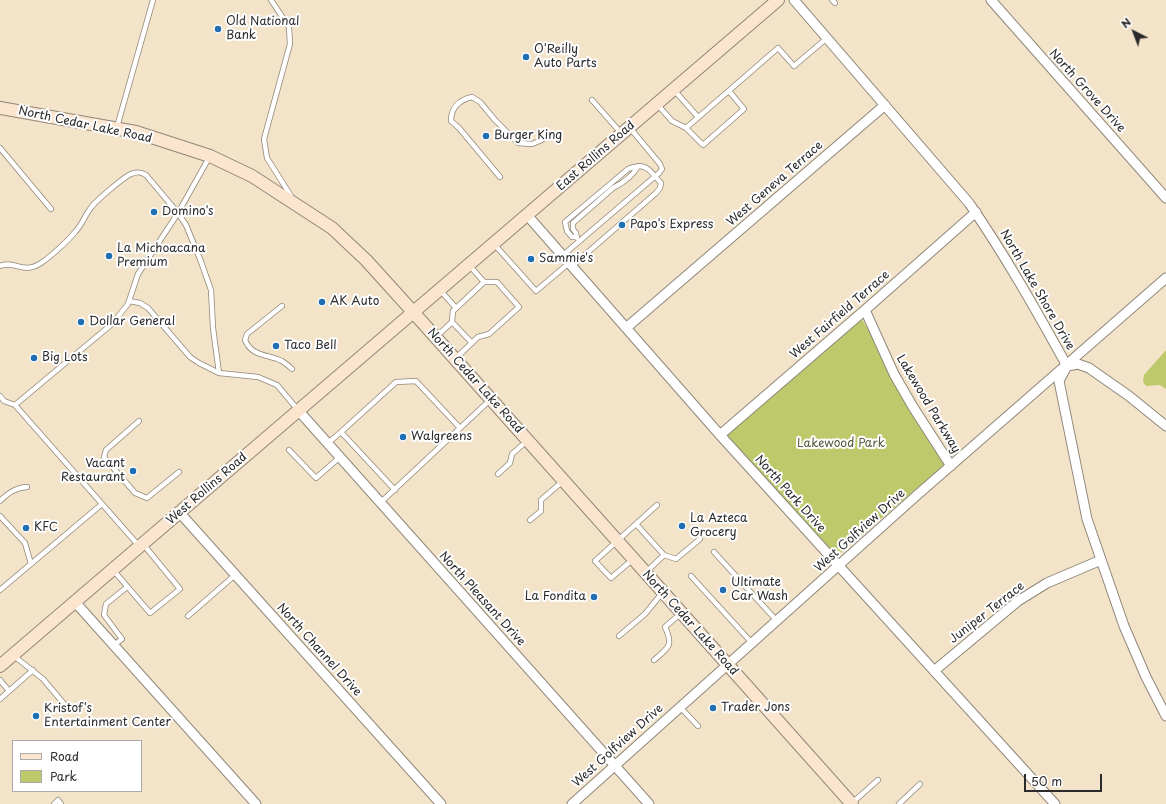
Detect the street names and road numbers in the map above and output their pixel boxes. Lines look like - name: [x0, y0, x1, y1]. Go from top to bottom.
- street label: North Grove Drive: [1046, 46, 1128, 136]
- street label: North Cedar Lake Road: [17, 104, 153, 146]
- street label: East Rollins Road: [554, 118, 638, 194]
- street label: West Geneva Terrace: [724, 139, 826, 229]
- street label: North Lake Shore Drive: [997, 227, 1077, 353]
- street label: West Fairfield Terrace: [787, 268, 893, 362]
- street label: North Cedar Lake Road: [424, 326, 526, 436]
- street label: Lakewood Parkway: [893, 352, 963, 456]
- street label: West Rollins Road: [164, 450, 250, 528]
- street label: North Park Drive: [752, 452, 828, 536]
- street label: West Golfview Drive: [812, 486, 908, 576]
- street label: North Pleasant Drive: [436, 549, 528, 649]
- street label: North Cedar Lake Road: [639, 568, 741, 678]
- street label: Juniper Terrace: [946, 579, 1028, 647]
- street label: North Channel Drive: [274, 601, 364, 699]
- street label: West Golfview Drive: [570, 701, 666, 791]

